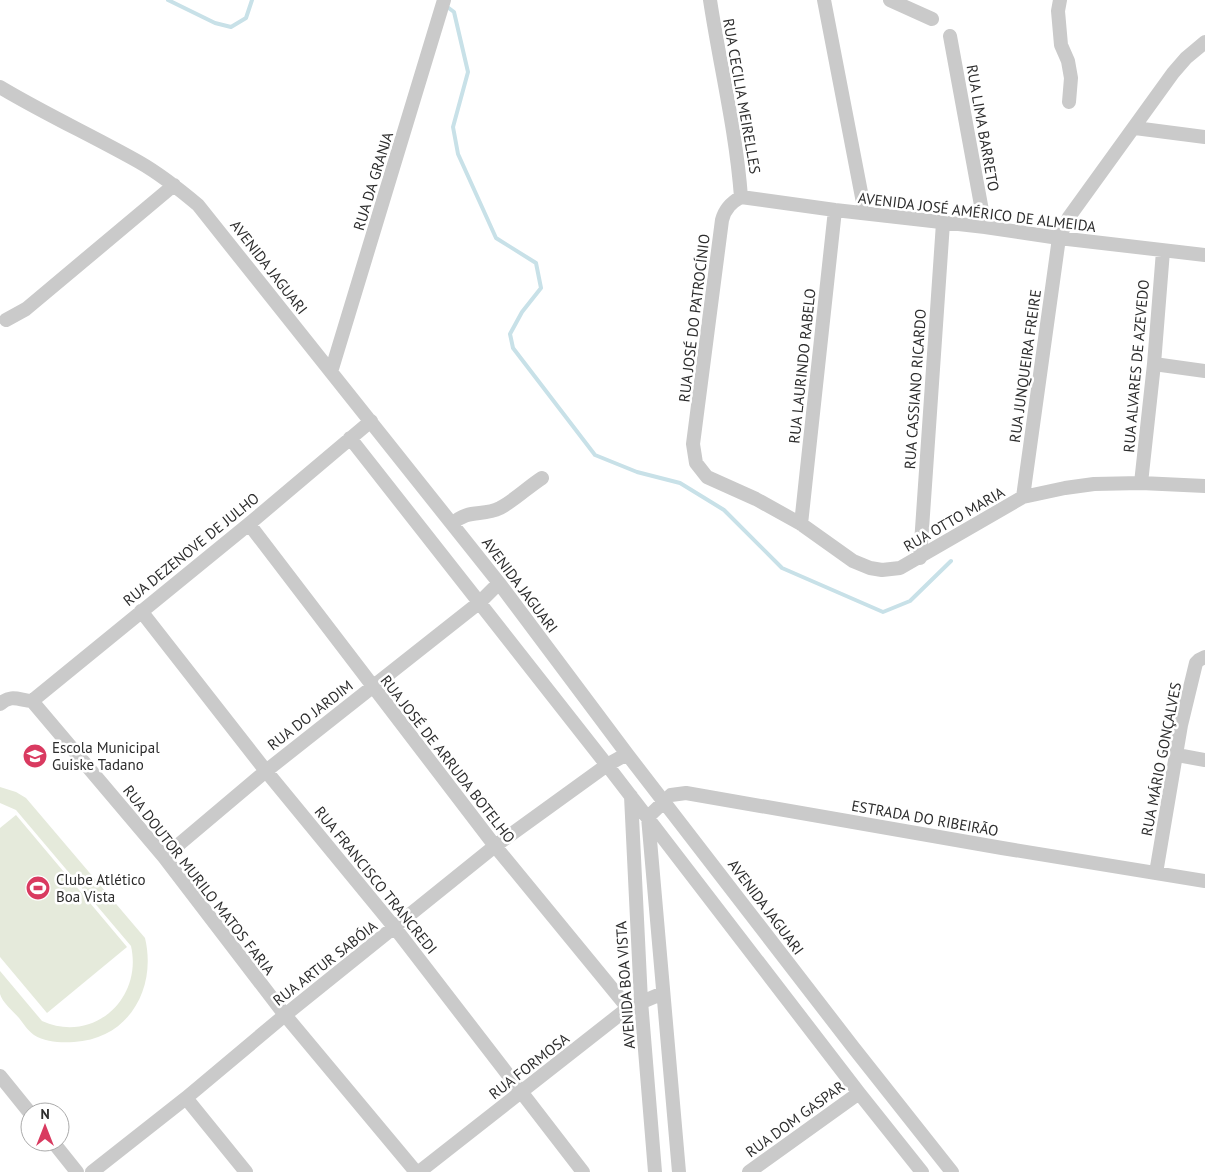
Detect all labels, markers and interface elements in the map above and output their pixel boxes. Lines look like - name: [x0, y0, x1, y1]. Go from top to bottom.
- street label: RUA CECILIA MEIRELLES: [719, 17, 765, 175]
- street label: RUA LIMA BARRETO: [963, 63, 1003, 193]
- street label: RUA DA GRANJA: [349, 129, 397, 233]
- street label: AVENIDA JOSÉ AMÉRICO DE ALMEIDA: [857, 188, 1097, 236]
- street label: AVENIDA JAGUARI: [226, 216, 312, 318]
- street label: RUA JOSÉ DO PATROCÍNIO: [674, 233, 714, 403]
- street label: RUA ALVARES DE AZEVEDO: [1119, 279, 1153, 453]
- street label: RUA LAURINDO RABELO: [784, 287, 820, 445]
- street label: RUA JUNQUEIRA FREIRE: [1005, 288, 1045, 444]
- street label: RUA CASSIANO RICARDO: [900, 308, 930, 470]
- street label: RUA OTTO MARIA: [900, 482, 1008, 556]
- street label: RUA DEZENOVE DE JULHO: [119, 488, 263, 610]
- street label: AVENIDA JAGUARI: [478, 534, 562, 636]
- street label: RUA JOSÉ DE ARRUDA BOTELHO: [377, 671, 519, 847]
- street label: RUA DO JARDIM: [264, 676, 356, 754]
- street label: RUA MÁRIO GONÇALVES: [1137, 680, 1185, 838]
- place label: Escola Municipal Guiske Tadano: [52, 738, 160, 774]
- school or university icon: Escola Municipal Guiske Tadano: [22, 743, 48, 769]
- street label: RUA DOUTOR MURILO MATOS FARIA: [119, 781, 279, 979]
- street label: ESTRADA DO RIBEIRÃO: [850, 796, 1000, 840]
- street label: RUA FRANCISCO TRANCREDI: [311, 802, 441, 958]
- street label: AVENIDA JAGUARI: [724, 856, 808, 958]
- place label: Clube Atlético Boa Vista: [56, 870, 145, 906]
- sports icon: Clube Atlético Boa Vista: [25, 875, 51, 901]
- street label: RUA ARTUR SABÓIA: [269, 916, 381, 1010]
- street label: AVENIDA BOA VISTA: [611, 920, 639, 1050]
- street label: RUA FORMOSA: [485, 1029, 573, 1103]
- street label: RUA DOM GASPAR: [742, 1077, 848, 1161]
- north arrow: [20, 1102, 70, 1152]
- text: N: [40, 1105, 50, 1123]

